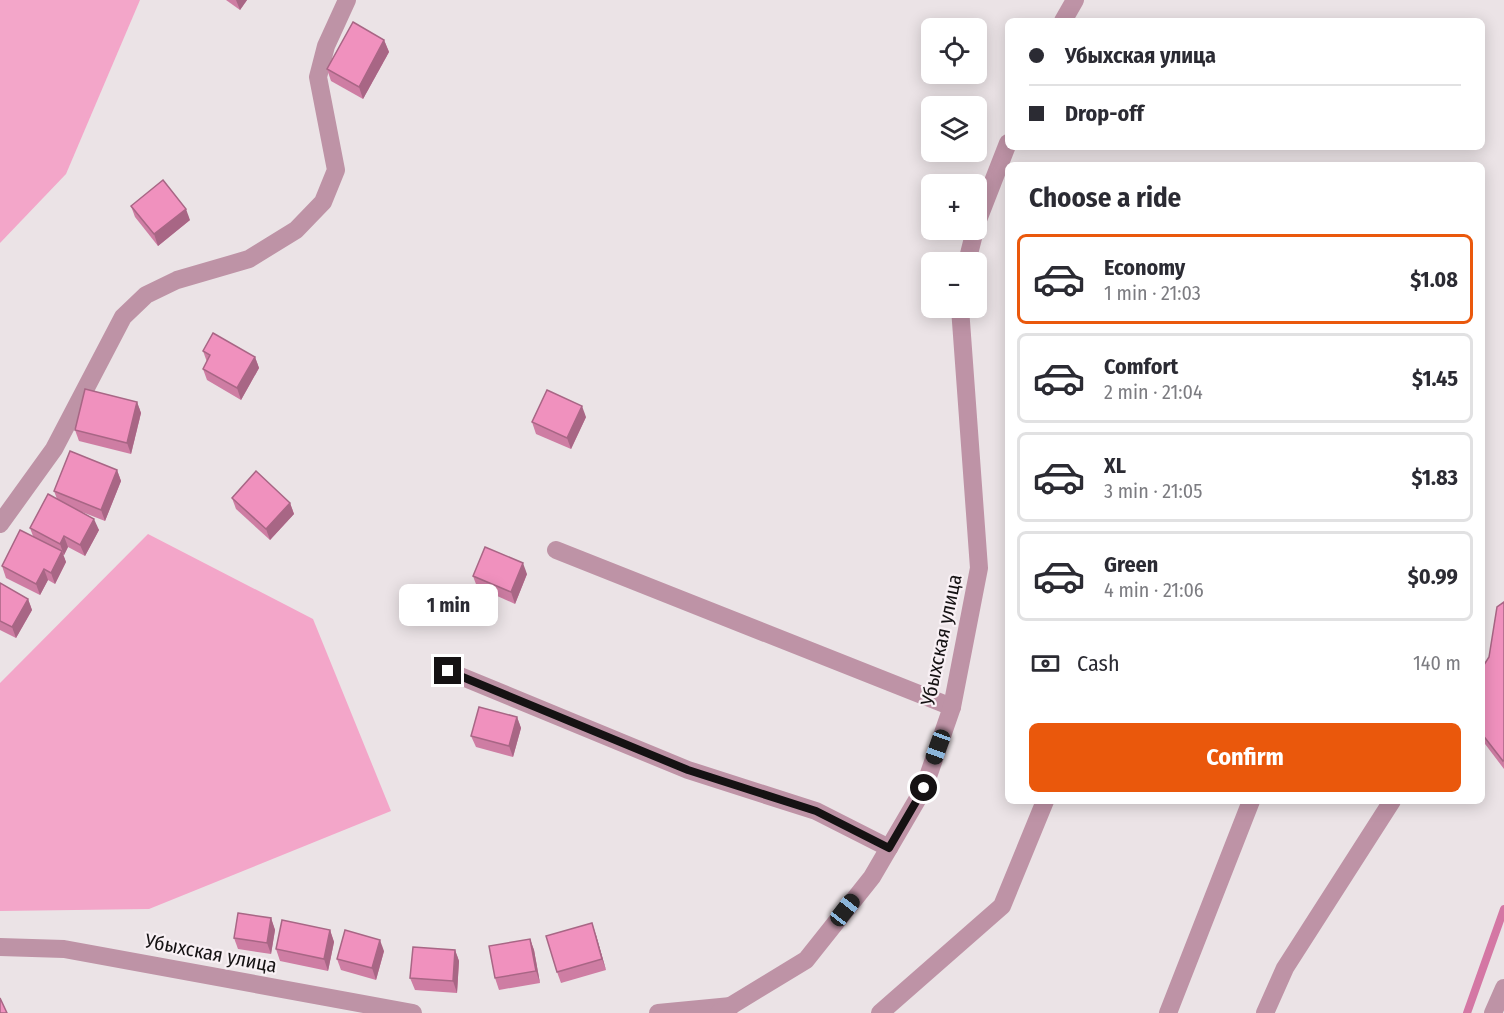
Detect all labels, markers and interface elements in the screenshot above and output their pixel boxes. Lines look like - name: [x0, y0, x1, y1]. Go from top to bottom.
- map controls: [921, 18, 987, 318]
- button: locate: [921, 18, 987, 84]
- text: Убыхская улица: [1065, 42, 1216, 69]
- button: layers: [921, 96, 987, 162]
- text: Drop-off: [1065, 100, 1144, 127]
- button: +: [921, 174, 987, 240]
- text: Choose a ride: [1029, 182, 1181, 214]
- button: −: [921, 252, 987, 318]
- icon: car: [1032, 252, 1086, 306]
- text: Economy: [1104, 254, 1185, 281]
- text: $1.08: [1410, 266, 1458, 293]
- text: 1 min · 21:03: [1104, 281, 1201, 305]
- icon: car: [1032, 351, 1086, 405]
- text: Comfort: [1104, 353, 1178, 380]
- text: $1.45: [1412, 365, 1458, 392]
- text: 2 min · 21:04: [1104, 380, 1203, 404]
- icon: car: [1032, 450, 1086, 504]
- text: XL: [1104, 452, 1126, 479]
- text: $1.83: [1411, 464, 1458, 491]
- text: 3 min · 21:05: [1104, 479, 1202, 503]
- icon: car: [1032, 549, 1086, 603]
- text: Green: [1104, 551, 1158, 578]
- text: $0.99: [1408, 563, 1458, 590]
- street label: Убыхская улица: [915, 572, 967, 709]
- text: 4 min · 21:06: [1104, 578, 1204, 602]
- callout: 1 min: [398, 584, 498, 626]
- text: 1 min: [427, 593, 470, 617]
- icon: cash: [1029, 647, 1062, 680]
- text: Cash: [1077, 650, 1120, 677]
- text: 140 m: [1413, 651, 1461, 675]
- route end: [434, 657, 461, 684]
- button: Confirm: [1029, 723, 1461, 792]
- car: [923, 727, 953, 767]
- route start: [910, 774, 937, 801]
- car: [827, 890, 863, 930]
- street label: Убыхская улица: [142, 928, 279, 978]

